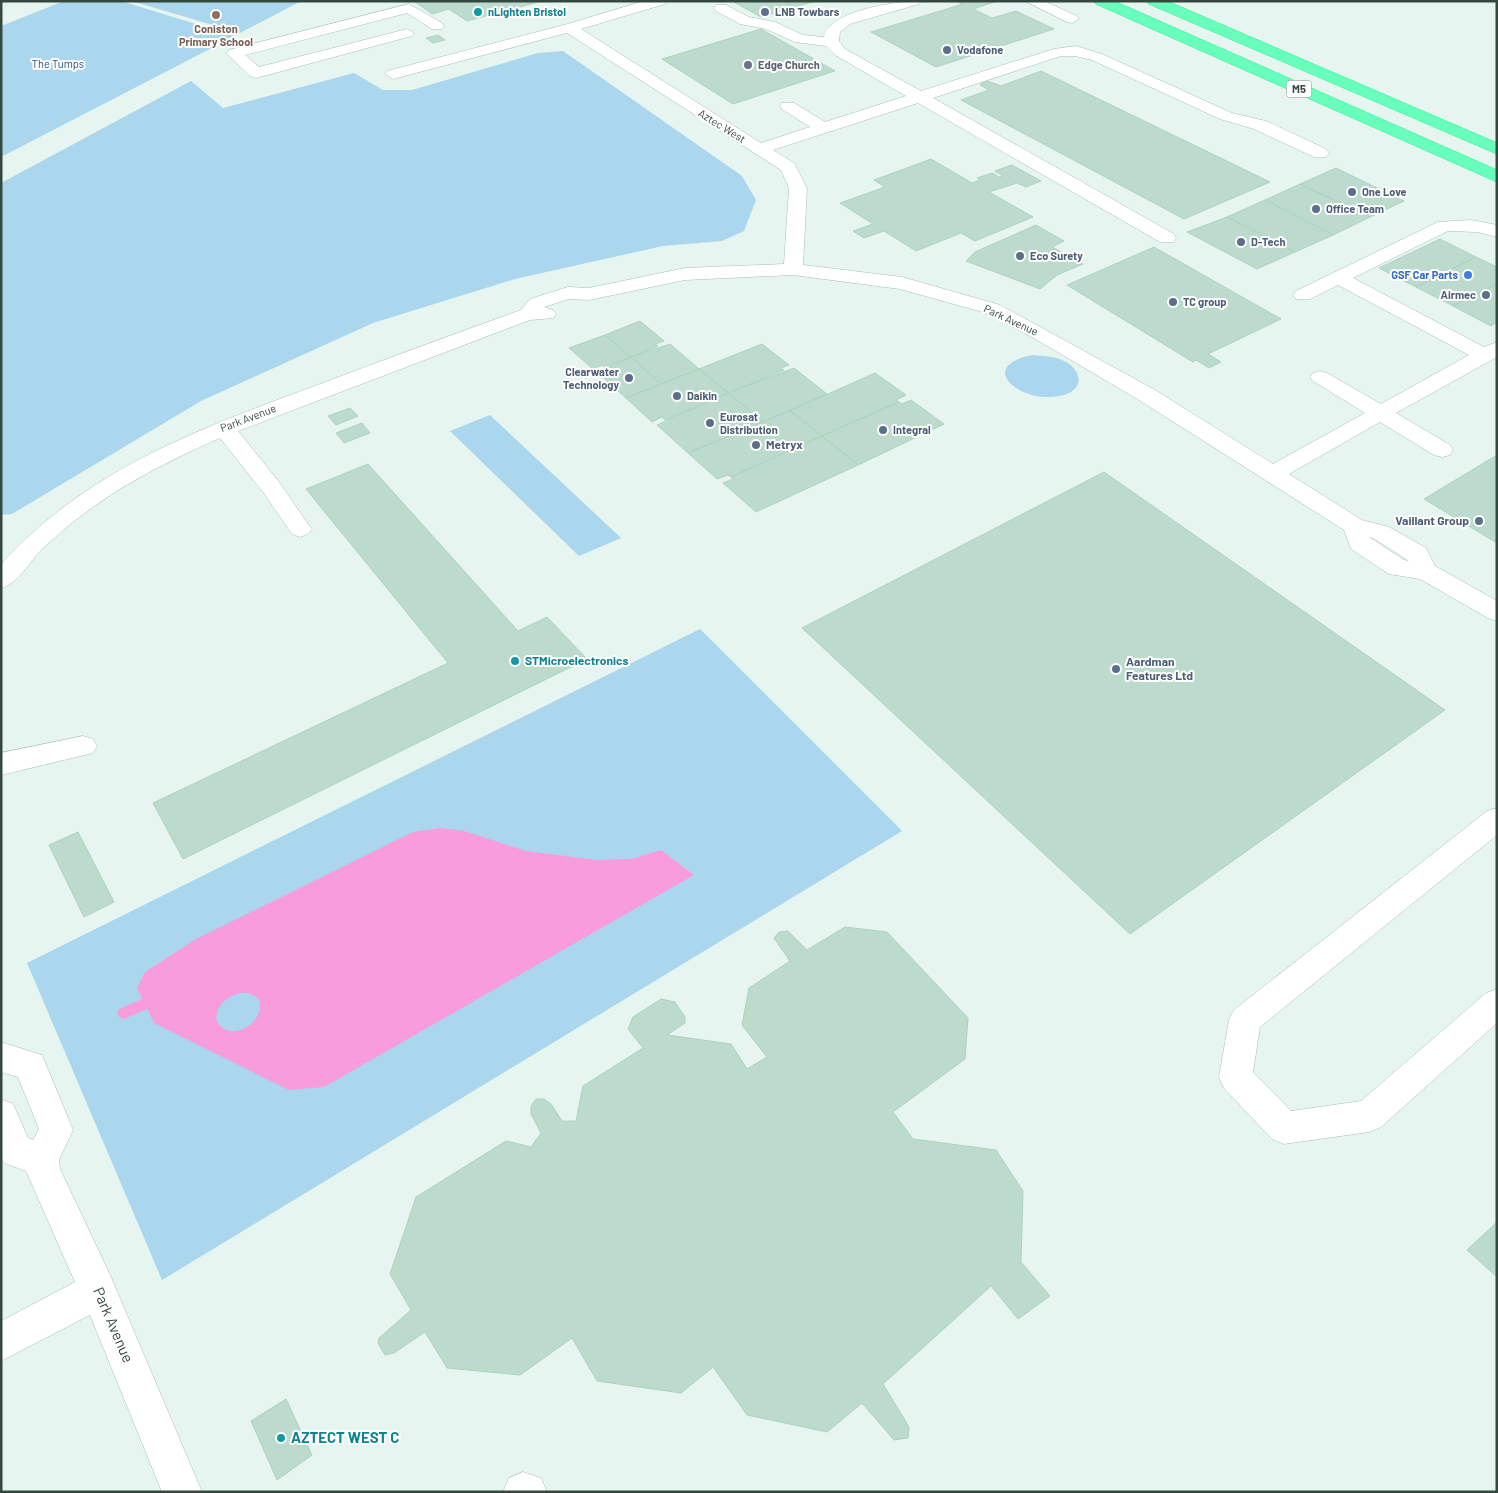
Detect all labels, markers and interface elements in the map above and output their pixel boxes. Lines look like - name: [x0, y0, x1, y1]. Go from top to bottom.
- place label: nLighten Bristol: [488, 5, 566, 18]
- place label: LNB Towbars: [775, 5, 840, 18]
- marker: nLighten Bristol: [472, 6, 484, 18]
- marker: LNB Towbars: [759, 6, 771, 18]
- marker: Coniston Primary School: [210, 9, 222, 21]
- place label: Coniston Primary School: [179, 22, 253, 48]
- place label: Vodafone: [957, 43, 1003, 56]
- marker: Vodafone: [941, 44, 953, 56]
- park label: The Tumps: [32, 57, 84, 70]
- place label: Edge Church: [758, 58, 820, 71]
- marker: Edge Church: [742, 59, 754, 71]
- road number: M5: [1286, 80, 1312, 98]
- street label: Aztec West: [696, 106, 748, 145]
- place label: One Love: [1362, 185, 1407, 198]
- marker: One Love: [1346, 186, 1358, 198]
- place label: Office Team: [1326, 202, 1384, 215]
- marker: Office Team: [1310, 203, 1322, 215]
- place label: D-Tech: [1251, 235, 1286, 248]
- marker: D-Tech: [1235, 236, 1247, 248]
- place label: Eco Surety: [1030, 249, 1083, 262]
- marker: Eco Surety: [1014, 250, 1026, 262]
- place label: GSF Car Parts: [1391, 268, 1458, 281]
- marker: GSF Car Parts: [1462, 269, 1474, 281]
- place label: Airmec: [1441, 288, 1476, 301]
- marker: Airmec: [1480, 289, 1492, 301]
- place label: TC group: [1183, 295, 1227, 308]
- marker: TC group: [1167, 296, 1179, 308]
- street label: Park Avenue: [982, 301, 1041, 338]
- place label: Clearwater Technology: [563, 365, 620, 391]
- marker: Clearwater Technology: [623, 372, 635, 384]
- place label: Daikin: [687, 389, 717, 402]
- marker: Daikin: [671, 390, 683, 402]
- street label: Park Avenue: [218, 401, 278, 434]
- place label: Eurosat Distribution: [720, 410, 778, 436]
- marker: Eurosat Distribution: [704, 417, 716, 429]
- place label: Integral: [893, 423, 931, 436]
- marker: Integral: [877, 424, 889, 436]
- place label: Metryx: [766, 437, 803, 451]
- marker: Metryx: [750, 439, 762, 451]
- place label: Vaillant Group: [1395, 513, 1469, 527]
- marker: Vaillant Group: [1473, 515, 1485, 527]
- place label: STMicroelectronics: [525, 653, 629, 667]
- place label: Aardman Features Ltd: [1126, 654, 1193, 682]
- marker: STMicroelectronics: [509, 655, 521, 667]
- marker: Aardman Features Ltd: [1110, 663, 1122, 675]
- street label: Park Avenue: [90, 1284, 138, 1365]
- place label: AZTECT WEST C: [291, 1428, 399, 1446]
- marker: AZTECT WEST C: [275, 1432, 287, 1444]

